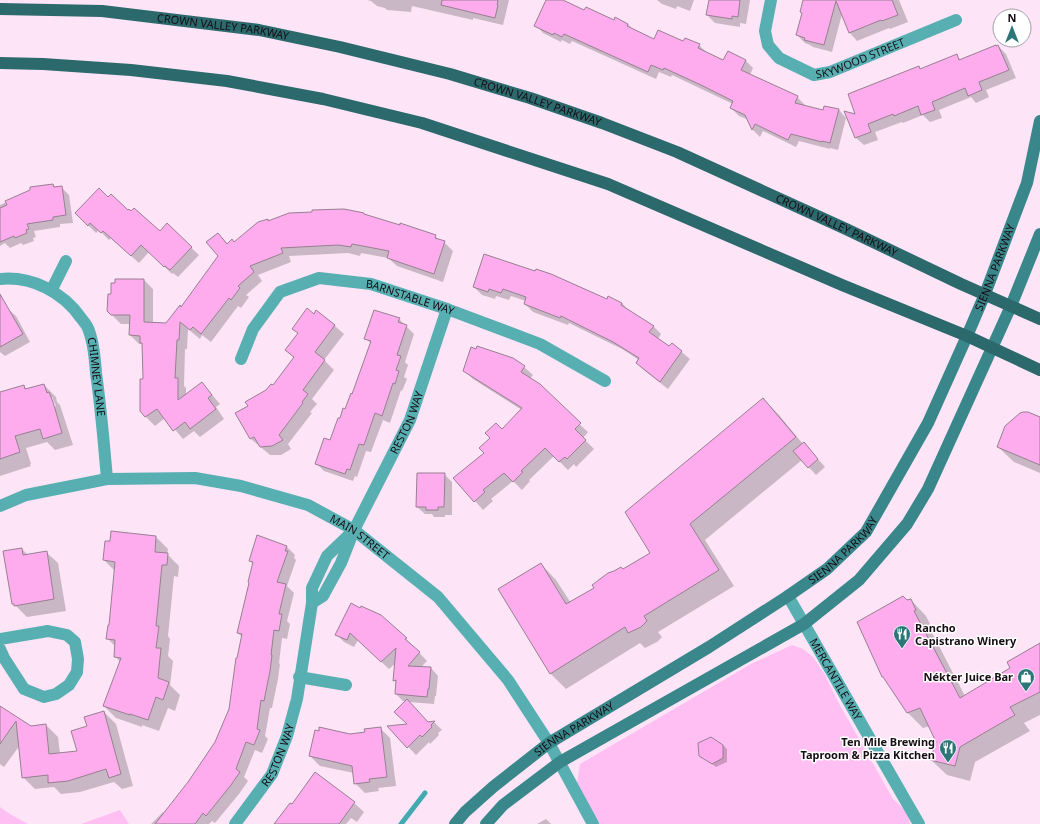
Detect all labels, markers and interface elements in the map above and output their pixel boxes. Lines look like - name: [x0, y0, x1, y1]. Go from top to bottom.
- north arrow: [992, 8, 1032, 48]
- street label: CROWN VALLEY PARKWAY: [156, 10, 291, 43]
- text: N: [1008, 10, 1016, 25]
- street label: SKYWOOD STREET: [814, 34, 907, 82]
- street label: CROWN VALLEY PARKWAY: [472, 74, 604, 129]
- street label: CROWN VALLEY PARKWAY: [773, 190, 901, 260]
- street label: SIENNA PARKWAY: [971, 221, 1018, 313]
- street label: BARNSTABLE WAY: [365, 275, 457, 318]
- street label: CHIMNEY LANE: [84, 335, 109, 417]
- street label: RESTON WAY: [386, 388, 426, 456]
- street label: MAIN STREET: [328, 510, 393, 562]
- street label: SIENNA PARKWAY: [805, 513, 881, 587]
- place label: Rancho Capistrano Winery: [915, 620, 1017, 648]
- restaurant icon: Rancho Capistrano Winery: [892, 624, 912, 649]
- street label: MERCANTILE WAY: [807, 635, 866, 723]
- shop icon: Nékter Juice Bar: [1016, 667, 1036, 692]
- place label: Nékter Juice Bar: [924, 669, 1013, 684]
- street label: SIENNA PARKWAY: [530, 697, 617, 759]
- street label: RESTON WAY: [257, 721, 297, 789]
- place label: Ten Mile Brewing Taproom & Pizza Kitchen: [801, 734, 935, 762]
- restaurant icon: Ten Mile Brewing Taproom & Pizza Kitchen: [938, 738, 958, 763]

